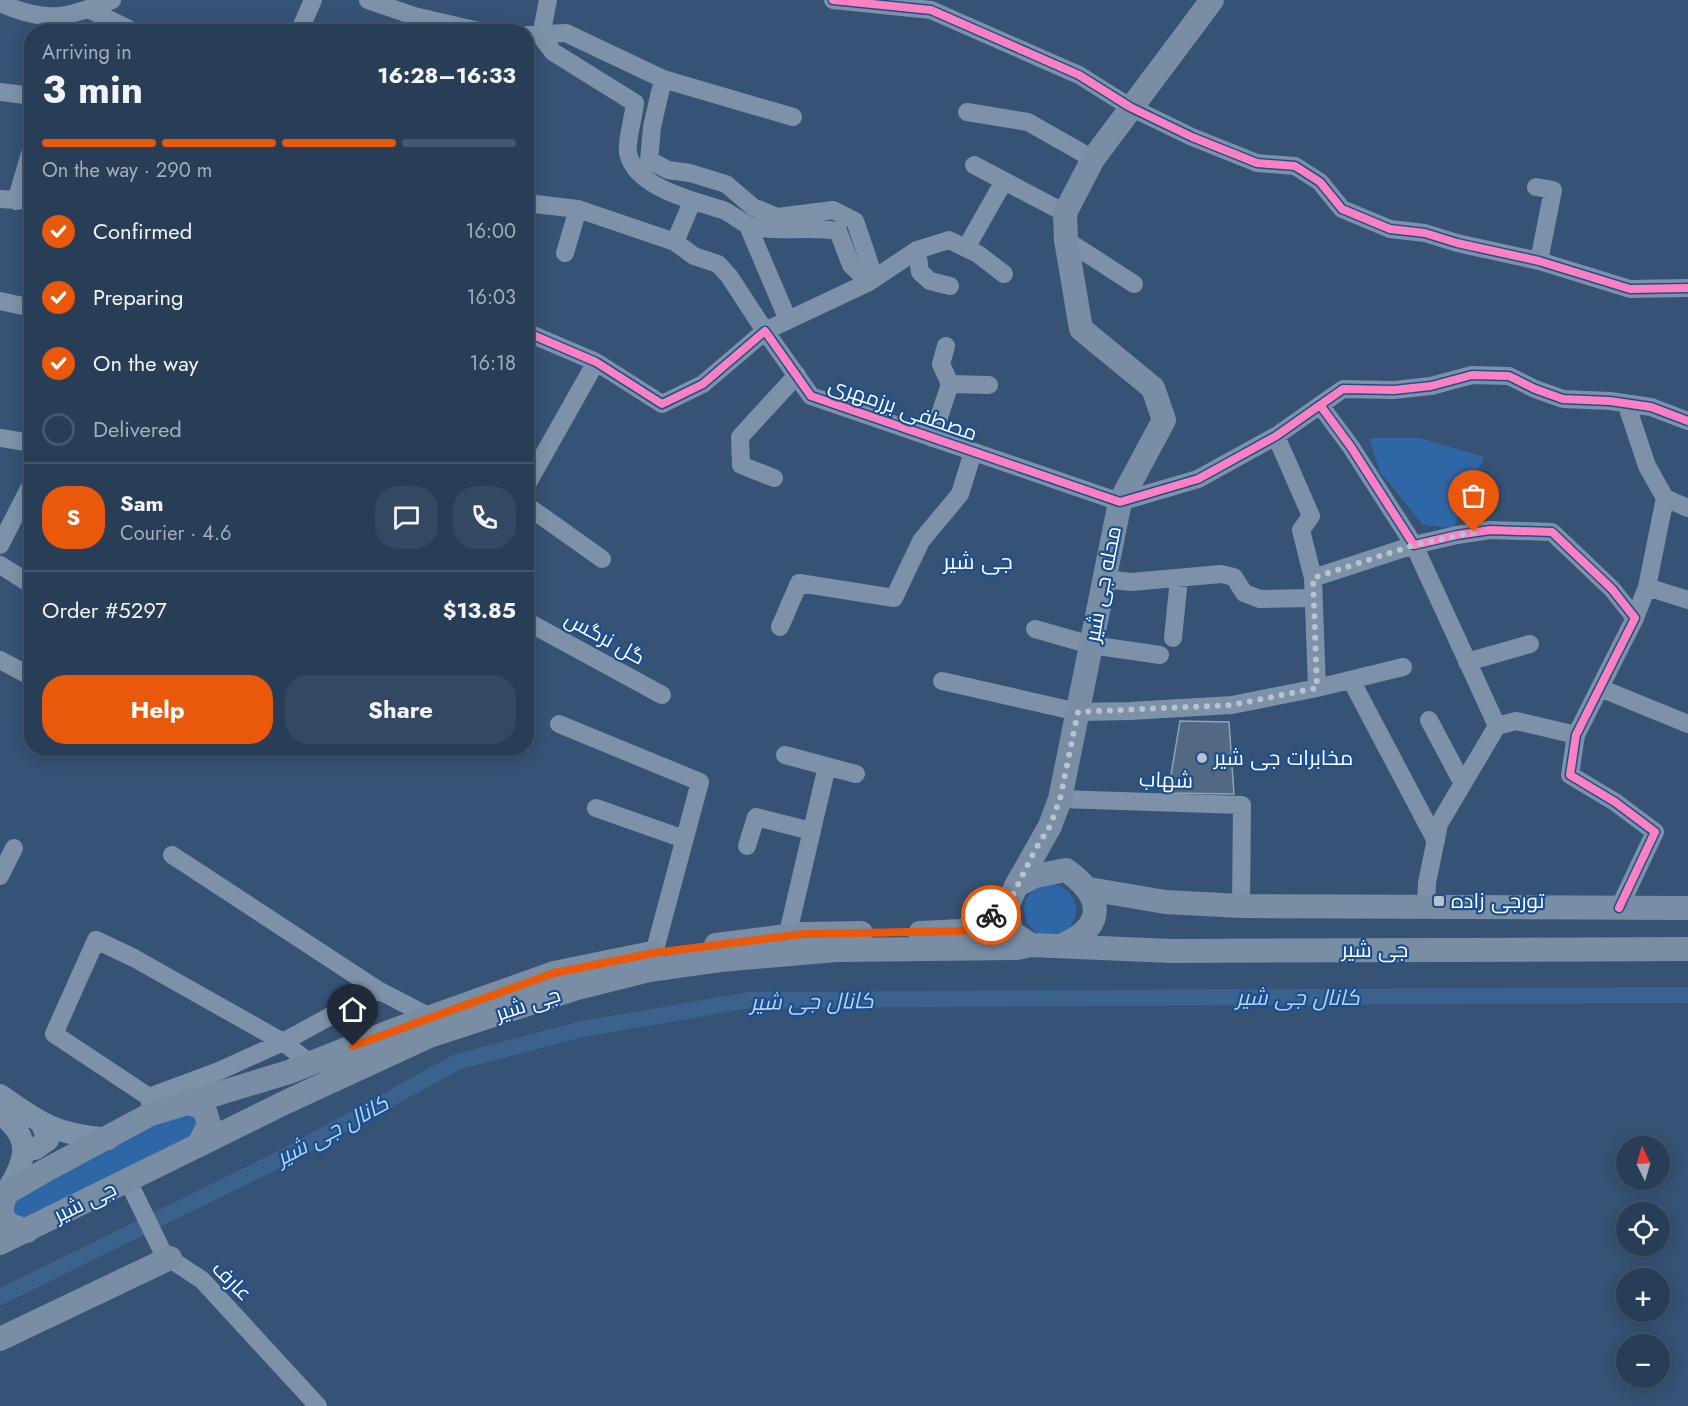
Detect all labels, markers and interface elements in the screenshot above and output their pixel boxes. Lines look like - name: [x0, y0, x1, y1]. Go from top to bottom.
- text: Arriving in: [42, 38, 132, 67]
- text: 16:28–16:33: [377, 59, 516, 91]
- text: 3 min: [42, 61, 143, 118]
- text: On the way · 290 m: [42, 156, 212, 185]
- icon: check: [42, 215, 75, 248]
- text: Confirmed: [93, 215, 192, 247]
- text: 16:00: [465, 217, 516, 246]
- icon: check: [42, 281, 75, 314]
- text: Preparing: [93, 281, 184, 313]
- text: 16:03: [467, 283, 516, 312]
- icon: check: [42, 347, 75, 380]
- text: On the way: [93, 347, 198, 379]
- text: 16:18: [470, 349, 516, 378]
- street label: مصطفی برزمهری: [825, 370, 981, 448]
- text: Delivered: [93, 413, 182, 445]
- pin: [1448, 470, 1499, 532]
- icon: bag: [1457, 479, 1490, 512]
- button: chat: [375, 486, 438, 549]
- button: phone: [453, 486, 516, 549]
- text: Sam: [120, 487, 164, 519]
- text: S: [67, 501, 80, 533]
- text: Courier · 4.6: [120, 519, 232, 548]
- street label: محله جی شیر: [1077, 524, 1129, 645]
- district label: جی شیر: [941, 545, 1013, 577]
- text: Order #5297: [42, 594, 167, 626]
- text: $13.85: [443, 594, 516, 626]
- street label: گل نرگس: [559, 604, 651, 672]
- button: Help: [42, 675, 273, 744]
- button: Share: [285, 675, 516, 744]
- place label: مخابرات جی شیر: [1213, 743, 1353, 773]
- marker: مخابرات جی شیر: [1195, 751, 1209, 765]
- street label: شهاب: [1138, 764, 1194, 796]
- courier: [961, 885, 1021, 945]
- place label: تورجی زاده: [1451, 886, 1545, 916]
- marker: تورجی زاده: [1432, 894, 1446, 908]
- icon: bike: [975, 899, 1008, 932]
- street label: جی شیر: [1341, 935, 1408, 965]
- street label: جی شیر: [491, 979, 564, 1029]
- water label: کانال جی شیر: [1233, 981, 1360, 1013]
- pin: [327, 984, 378, 1046]
- water label: کانال جی شیر: [747, 984, 874, 1018]
- icon: home: [336, 993, 369, 1026]
- water label: کانال جی شیر: [267, 1087, 394, 1175]
- north arrow: [1616, 1136, 1670, 1190]
- map controls: [1616, 1136, 1670, 1388]
- street label: جی شیر: [48, 1174, 121, 1230]
- button: locate: [1616, 1202, 1670, 1256]
- street label: عارف: [205, 1254, 259, 1308]
- button: +: [1616, 1268, 1670, 1322]
- button: −: [1616, 1334, 1670, 1388]

